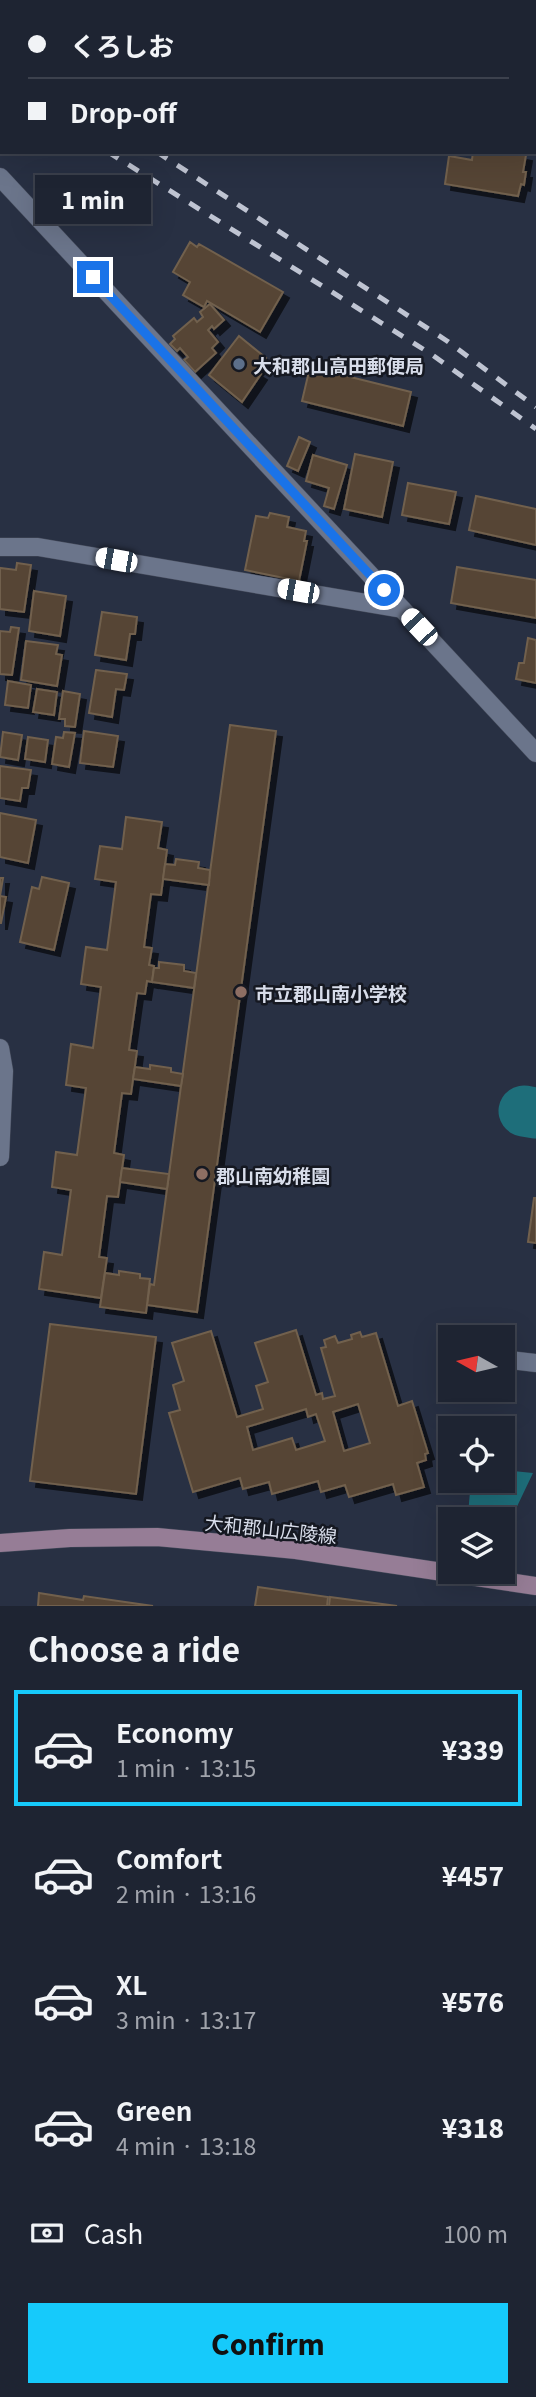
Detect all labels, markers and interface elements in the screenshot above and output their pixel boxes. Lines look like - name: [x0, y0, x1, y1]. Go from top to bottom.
- text: くろしお: [70, 26, 174, 63]
- text: Drop-off: [70, 93, 177, 130]
- callout: 1 min: [35, 176, 151, 224]
- text: 1 min: [61, 182, 125, 216]
- route end: [77, 261, 109, 293]
- place label: 大和郡山高田郵便局: [253, 351, 424, 378]
- marker: 大和郡山高田郵便局: [231, 356, 247, 372]
- car: [94, 546, 139, 574]
- route start: [368, 574, 400, 606]
- car: [276, 577, 321, 605]
- car: [397, 604, 442, 650]
- place label: 市立郡山南小学校: [255, 979, 407, 1006]
- marker: 市立郡山南小学校: [233, 984, 249, 1000]
- place label: 郡山南幼稚園: [216, 1161, 330, 1188]
- marker: 郡山南幼稚園: [194, 1166, 210, 1182]
- north arrow: [438, 1325, 514, 1402]
- map controls: [438, 1325, 515, 1584]
- button: locate: [438, 1416, 515, 1493]
- button: layers: [438, 1507, 515, 1584]
- street label: 大和郡山広陵線: [203, 1508, 339, 1548]
- text: Choose a ride: [28, 1625, 240, 1671]
- text: Economy: [116, 1713, 234, 1750]
- icon: car: [32, 1717, 95, 1780]
- text: ¥339: [442, 1730, 504, 1767]
- text: 1 min · 13:15: [116, 1750, 256, 1784]
- text: Comfort: [116, 1839, 222, 1876]
- icon: car: [32, 1843, 95, 1906]
- text: ¥457: [442, 1856, 504, 1893]
- text: 2 min · 13:16: [116, 1876, 256, 1910]
- text: XL: [116, 1965, 147, 2002]
- icon: car: [32, 1969, 95, 2032]
- text: ¥576: [442, 1982, 504, 2019]
- text: 3 min · 13:17: [116, 2002, 256, 2036]
- text: Green: [116, 2091, 192, 2128]
- icon: car: [32, 2095, 95, 2158]
- text: ¥318: [442, 2108, 504, 2145]
- text: 4 min · 13:18: [116, 2128, 256, 2162]
- icon: cash: [28, 2214, 66, 2252]
- text: Cash: [84, 2214, 143, 2251]
- text: 100 m: [443, 2216, 508, 2250]
- button: Confirm: [28, 2303, 508, 2383]

